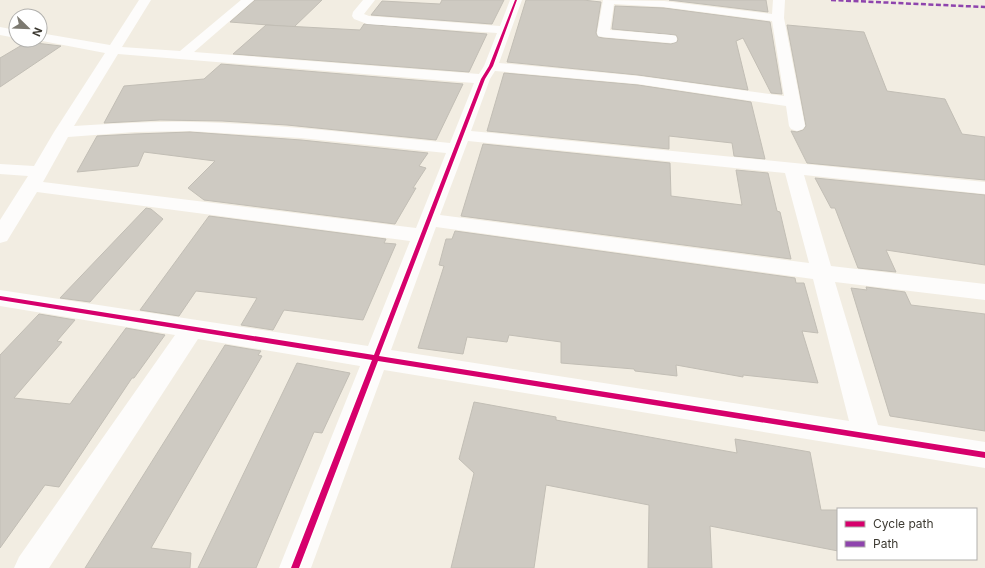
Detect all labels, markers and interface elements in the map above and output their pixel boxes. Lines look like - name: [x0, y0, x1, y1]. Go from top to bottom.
- north arrow: [8, 8, 48, 48]
- text: N: [29, 25, 45, 39]
- legend: [837, 508, 977, 560]
- text: Cycle path: [873, 516, 934, 531]
- text: Path: [873, 536, 898, 551]

